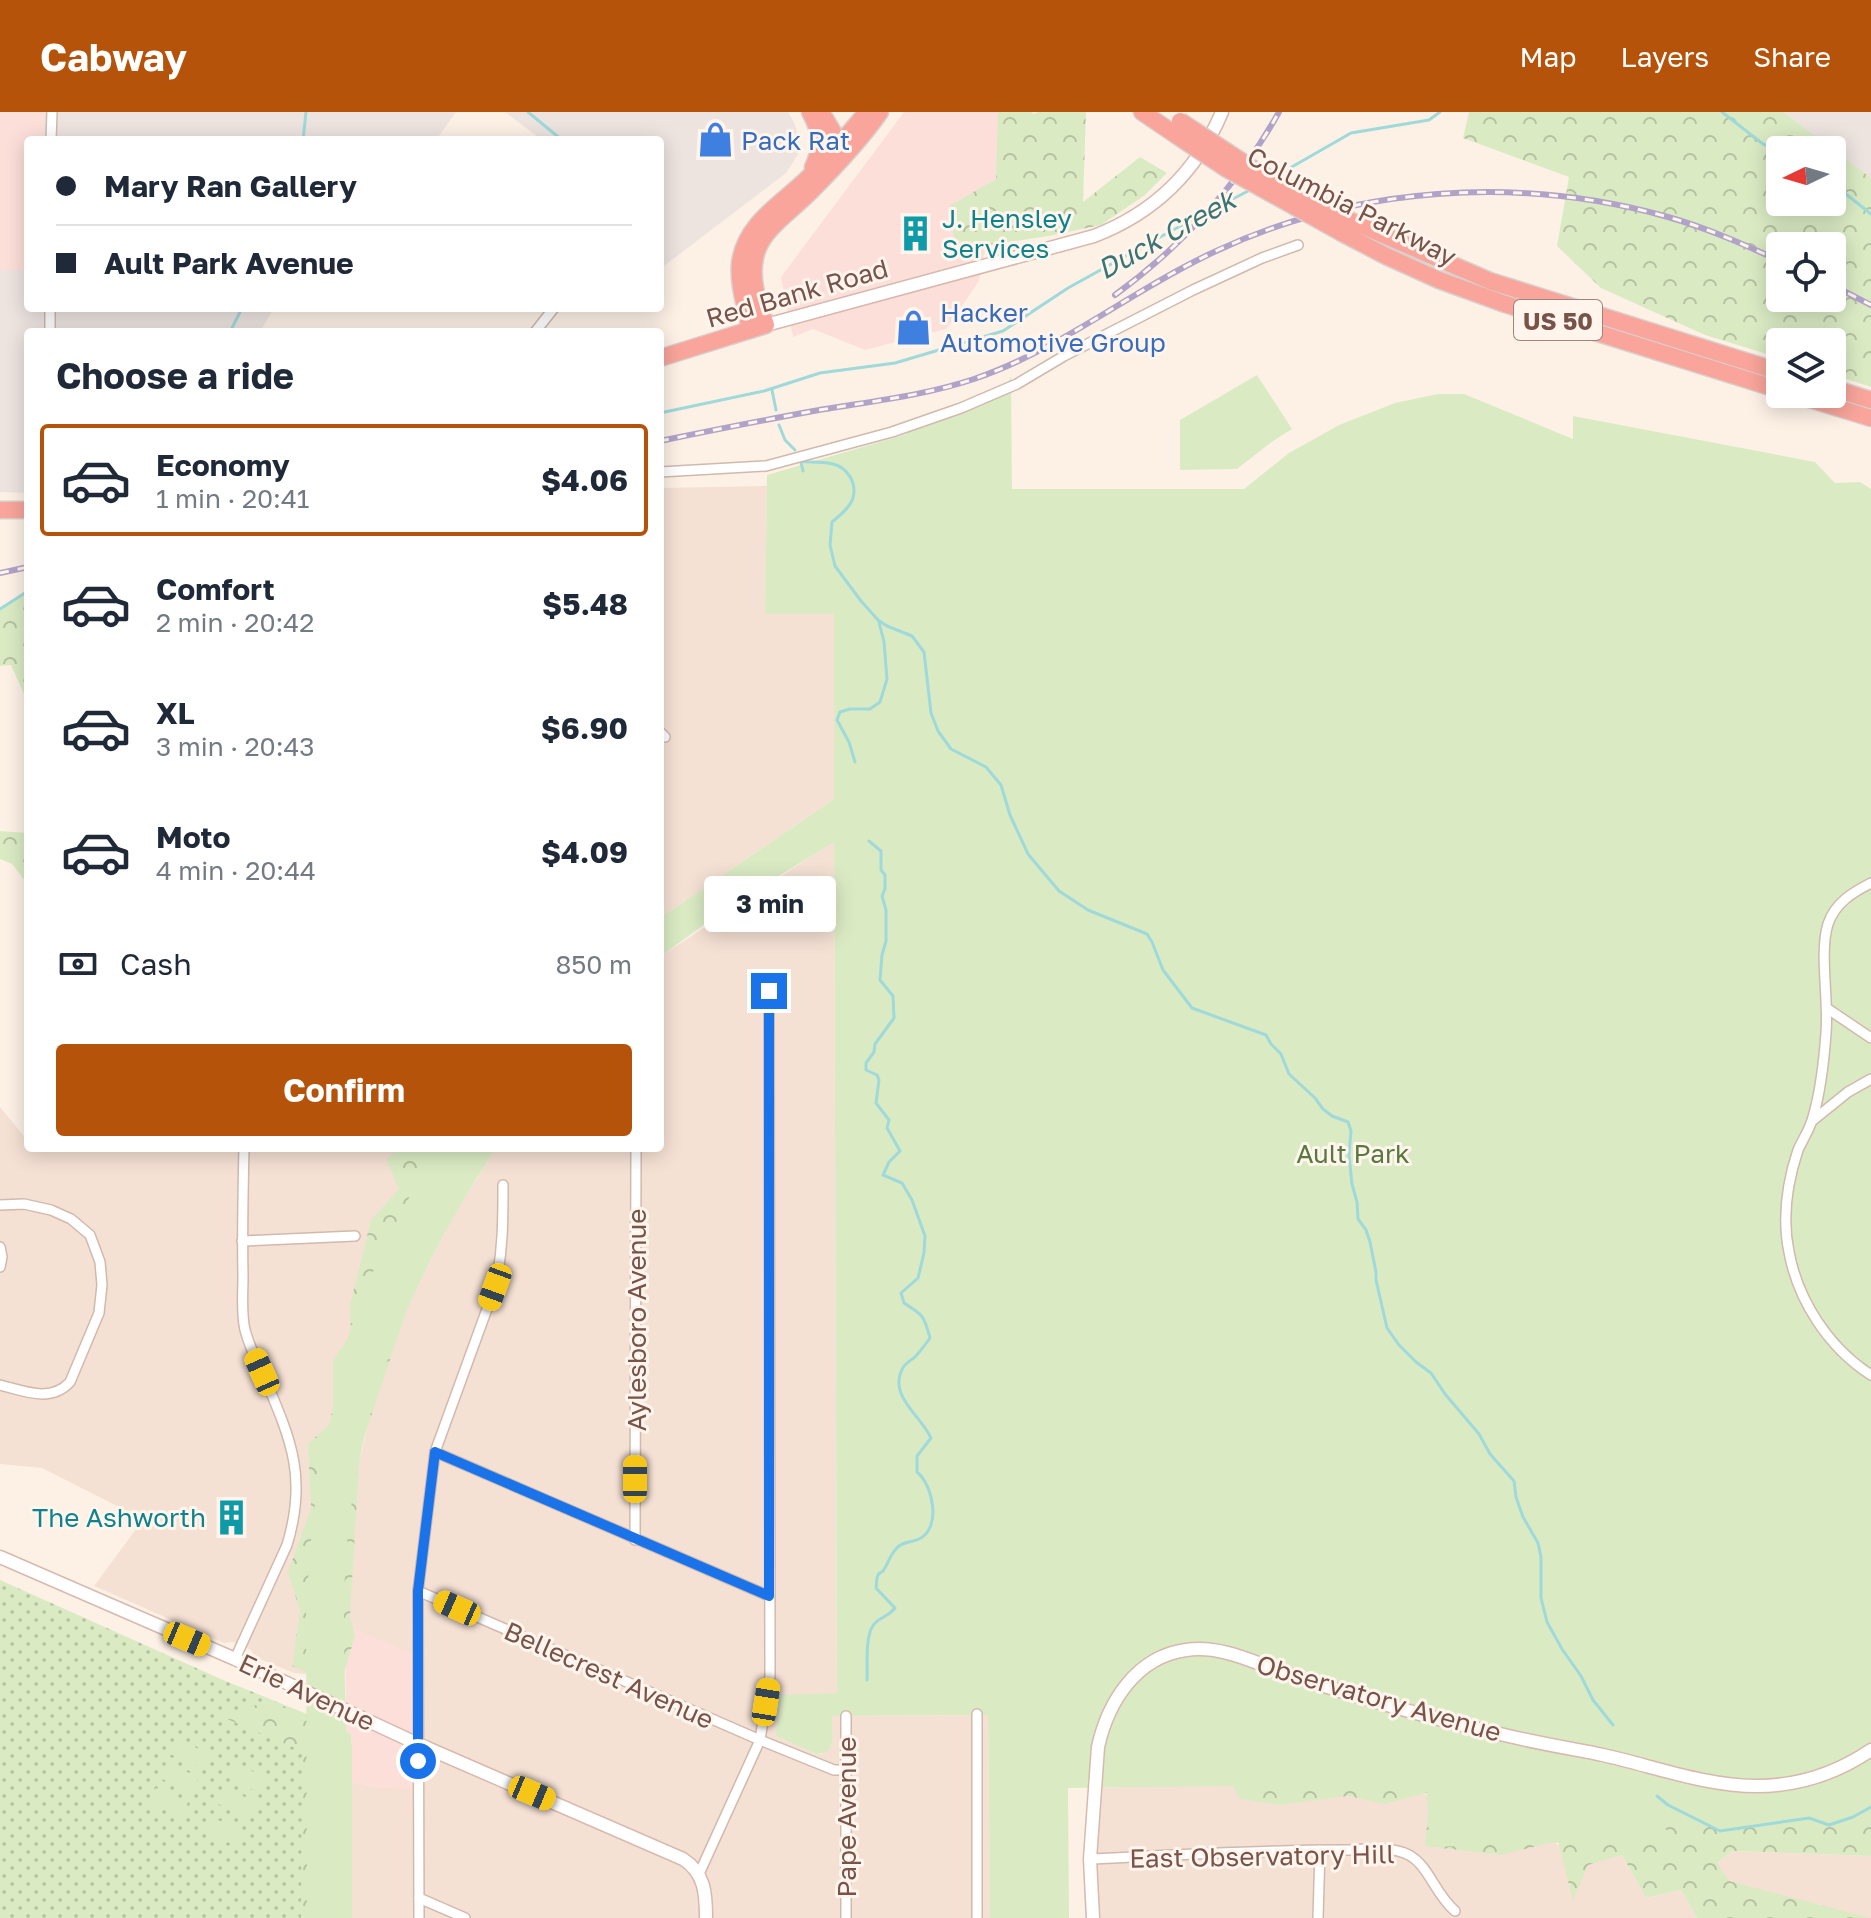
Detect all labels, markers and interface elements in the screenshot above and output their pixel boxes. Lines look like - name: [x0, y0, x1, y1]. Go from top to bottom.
- text: Cabway: [40, 34, 187, 79]
- text: Map: [1519, 40, 1577, 73]
- text: Layers: [1621, 40, 1709, 73]
- text: Share: [1753, 40, 1831, 73]
- shop icon: Pack Rat: [696, 121, 734, 159]
- place label: Pack Rat: [741, 125, 850, 156]
- north arrow: [1766, 136, 1846, 216]
- map controls: [1766, 136, 1846, 408]
- street label: Columbia Parkway: [1242, 140, 1462, 272]
- text: Mary Ran Gallery: [104, 168, 357, 204]
- water label: Duck Creek: [1091, 181, 1244, 285]
- place label: J. Hensley Services: [942, 203, 1072, 264]
- building icon: J. Hensley Services: [897, 214, 935, 252]
- button: locate: [1766, 232, 1846, 312]
- text: Ault Park Avenue: [104, 245, 354, 281]
- street label: Red Bank Road: [702, 252, 892, 334]
- place label: Hacker Automotive Group: [940, 297, 1166, 358]
- road number: US 50: [1514, 300, 1602, 340]
- shop icon: Hacker Automotive Group: [895, 308, 933, 346]
- button: layers: [1766, 328, 1846, 408]
- text: Choose a ride: [56, 354, 294, 397]
- icon: car: [60, 444, 132, 516]
- text: Economy: [156, 447, 290, 483]
- text: $4.06: [541, 462, 628, 498]
- text: 1 min · 20:41: [156, 483, 309, 514]
- icon: car: [60, 568, 132, 640]
- text: Comfort: [156, 571, 275, 607]
- text: $5.48: [542, 586, 628, 622]
- text: 2 min · 20:42: [156, 607, 314, 638]
- icon: car: [60, 692, 132, 764]
- text: XL: [156, 695, 195, 731]
- text: $6.90: [541, 710, 628, 746]
- text: 3 min · 20:43: [156, 731, 315, 762]
- icon: car: [60, 816, 132, 888]
- text: Moto: [156, 819, 231, 855]
- text: $4.09: [541, 834, 628, 870]
- text: 4 min · 20:44: [156, 855, 316, 886]
- callout: 3 min: [703, 875, 835, 931]
- text: 3 min: [736, 888, 804, 919]
- icon: cash: [56, 942, 100, 986]
- text: Cash: [120, 946, 192, 982]
- text: 850 m: [555, 949, 632, 980]
- route end: [751, 973, 787, 1009]
- button: Confirm: [56, 1044, 632, 1136]
- park label: Ault Park: [1296, 1138, 1410, 1169]
- street label: Aylesboro Avenue: [621, 1209, 652, 1431]
- car: [476, 1260, 514, 1314]
- car: [241, 1345, 283, 1399]
- car: [623, 1455, 647, 1503]
- building icon: The Ashworth: [213, 1498, 251, 1536]
- place label: The Ashworth: [32, 1502, 206, 1533]
- car: [430, 1587, 484, 1629]
- street label: Bellecrest Avenue: [500, 1615, 718, 1735]
- car: [160, 1619, 214, 1659]
- street label: Erie Avenue: [234, 1647, 380, 1737]
- street label: Observatory Avenue: [1253, 1648, 1505, 1748]
- car: [750, 1676, 782, 1728]
- street label: Pape Avenue: [831, 1737, 862, 1897]
- route start: [400, 1743, 436, 1779]
- car: [505, 1773, 559, 1813]
- street label: East Observatory Hill: [1129, 1838, 1395, 1874]

